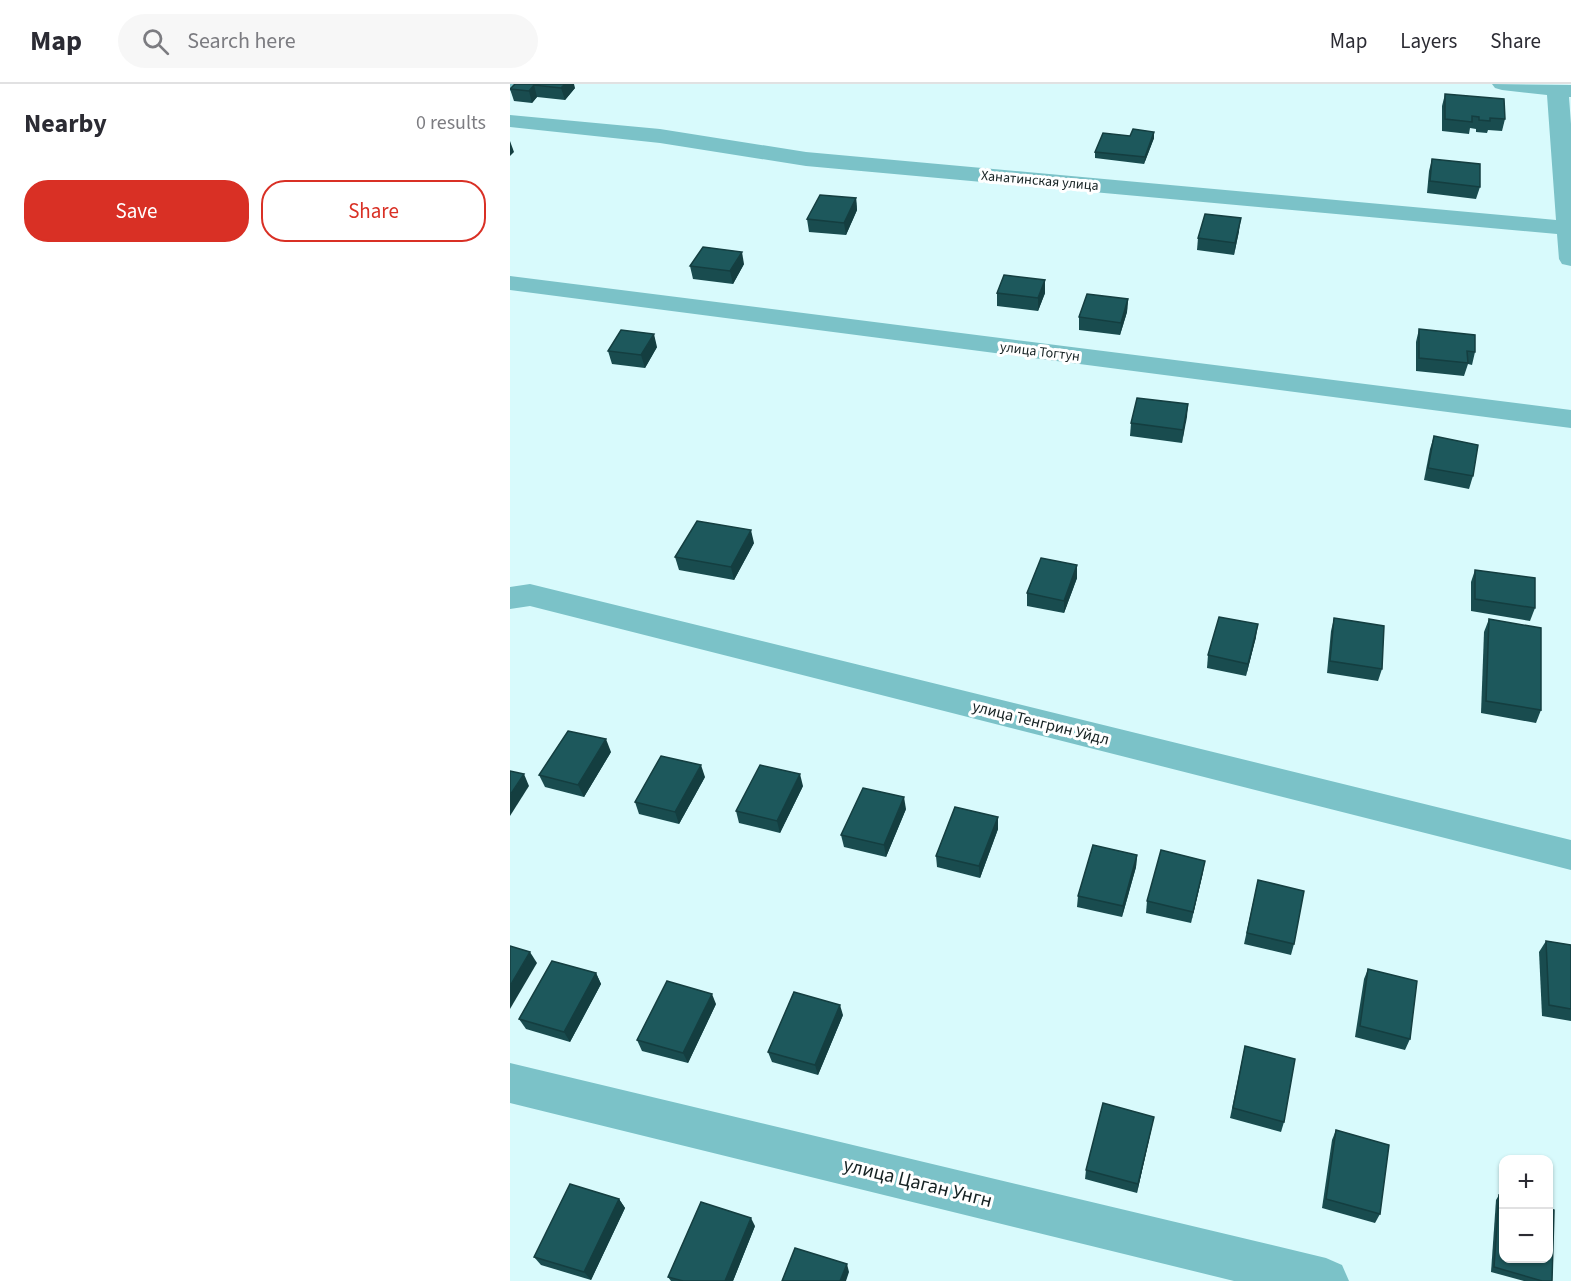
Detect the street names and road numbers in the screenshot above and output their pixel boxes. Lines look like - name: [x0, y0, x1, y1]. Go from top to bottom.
- street label: Ханатинская улица: [980, 166, 1100, 196]
- street label: улица Тогтун: [999, 337, 1081, 367]
- street label: улица Тенгрин Уйдл: [970, 695, 1112, 751]
- street label: улица Цаган Унгн: [840, 1151, 995, 1215]

